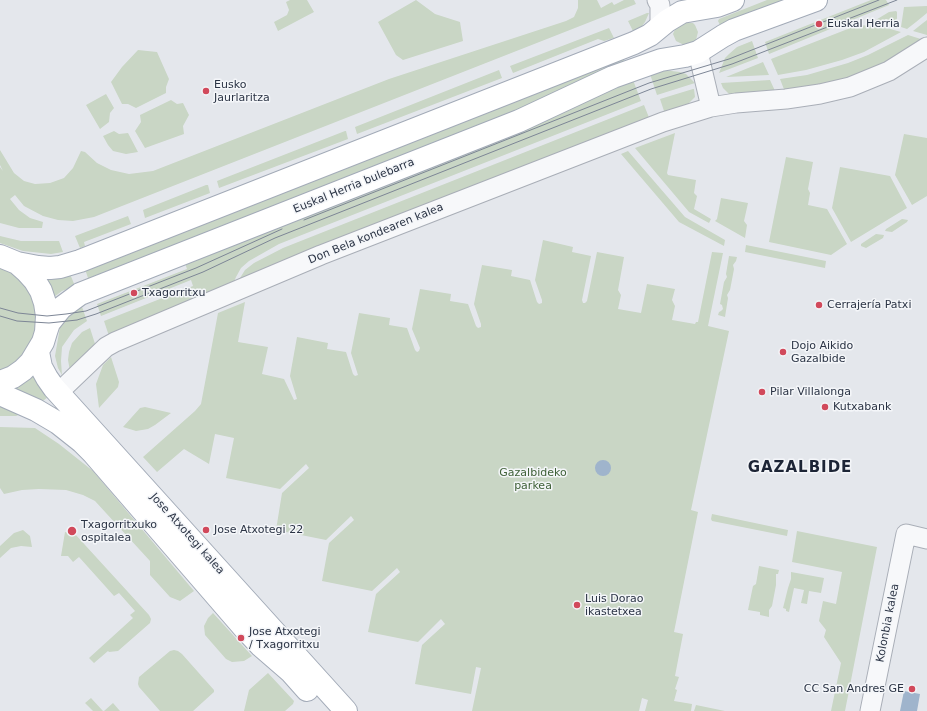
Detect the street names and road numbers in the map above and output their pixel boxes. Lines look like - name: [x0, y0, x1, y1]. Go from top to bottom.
- street label: Euskal Herria bulebarra: [292, 156, 416, 216]
- street label: Don Bela kondearen kalea: [307, 201, 445, 267]
- street label: Jose Atxotegi kalea: [147, 491, 227, 577]
- street label: Kolonbia kalea: [874, 583, 902, 663]

